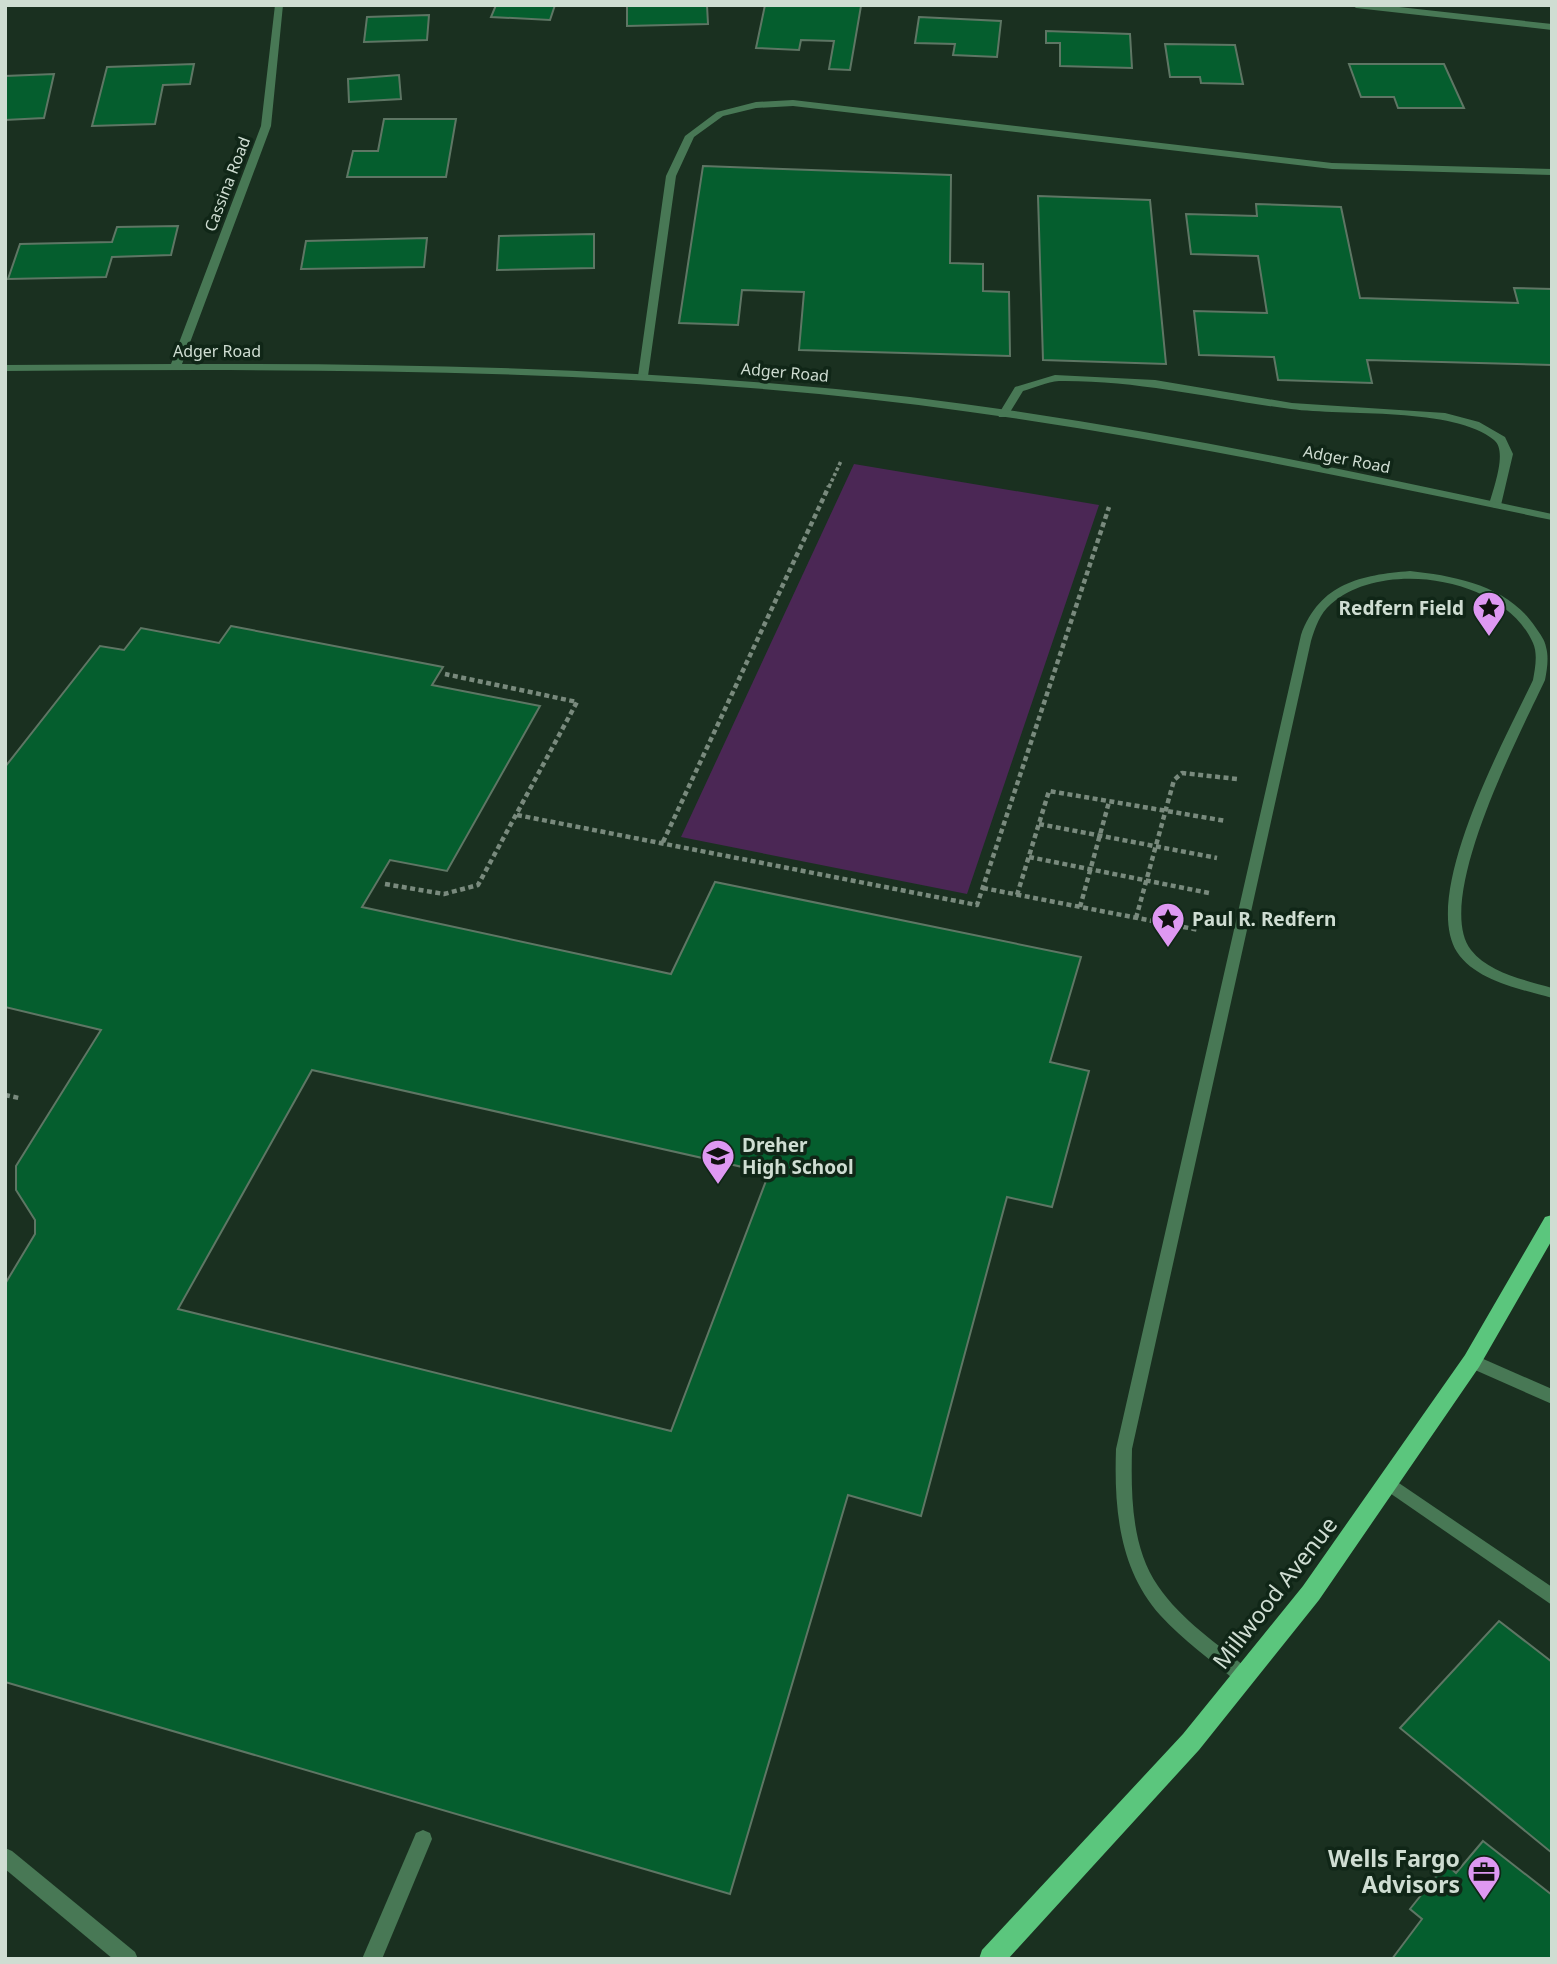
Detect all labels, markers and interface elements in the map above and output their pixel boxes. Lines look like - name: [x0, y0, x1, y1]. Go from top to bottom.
- street label: Cassina Road: [199, 133, 255, 235]
- street label: Adger Road: [173, 340, 261, 362]
- street label: Adger Road: [740, 357, 830, 387]
- street label: Adger Road: [1302, 440, 1392, 478]
- place icon: Redfern Field: [1470, 589, 1508, 638]
- place label: Redfern Field: [1339, 595, 1464, 621]
- place icon: Paul R. Redfern: [1149, 900, 1187, 949]
- place label: Paul R. Redfern: [1192, 906, 1336, 932]
- place label: Dreher High School: [742, 1132, 854, 1180]
- school or university icon: Dreher High School: [699, 1137, 737, 1186]
- street label: Millwood Avenue: [1205, 1509, 1344, 1675]
- place label: Wells Fargo Advisors: [1328, 1842, 1460, 1900]
- office icon: Wells Fargo Advisors: [1465, 1853, 1503, 1902]

